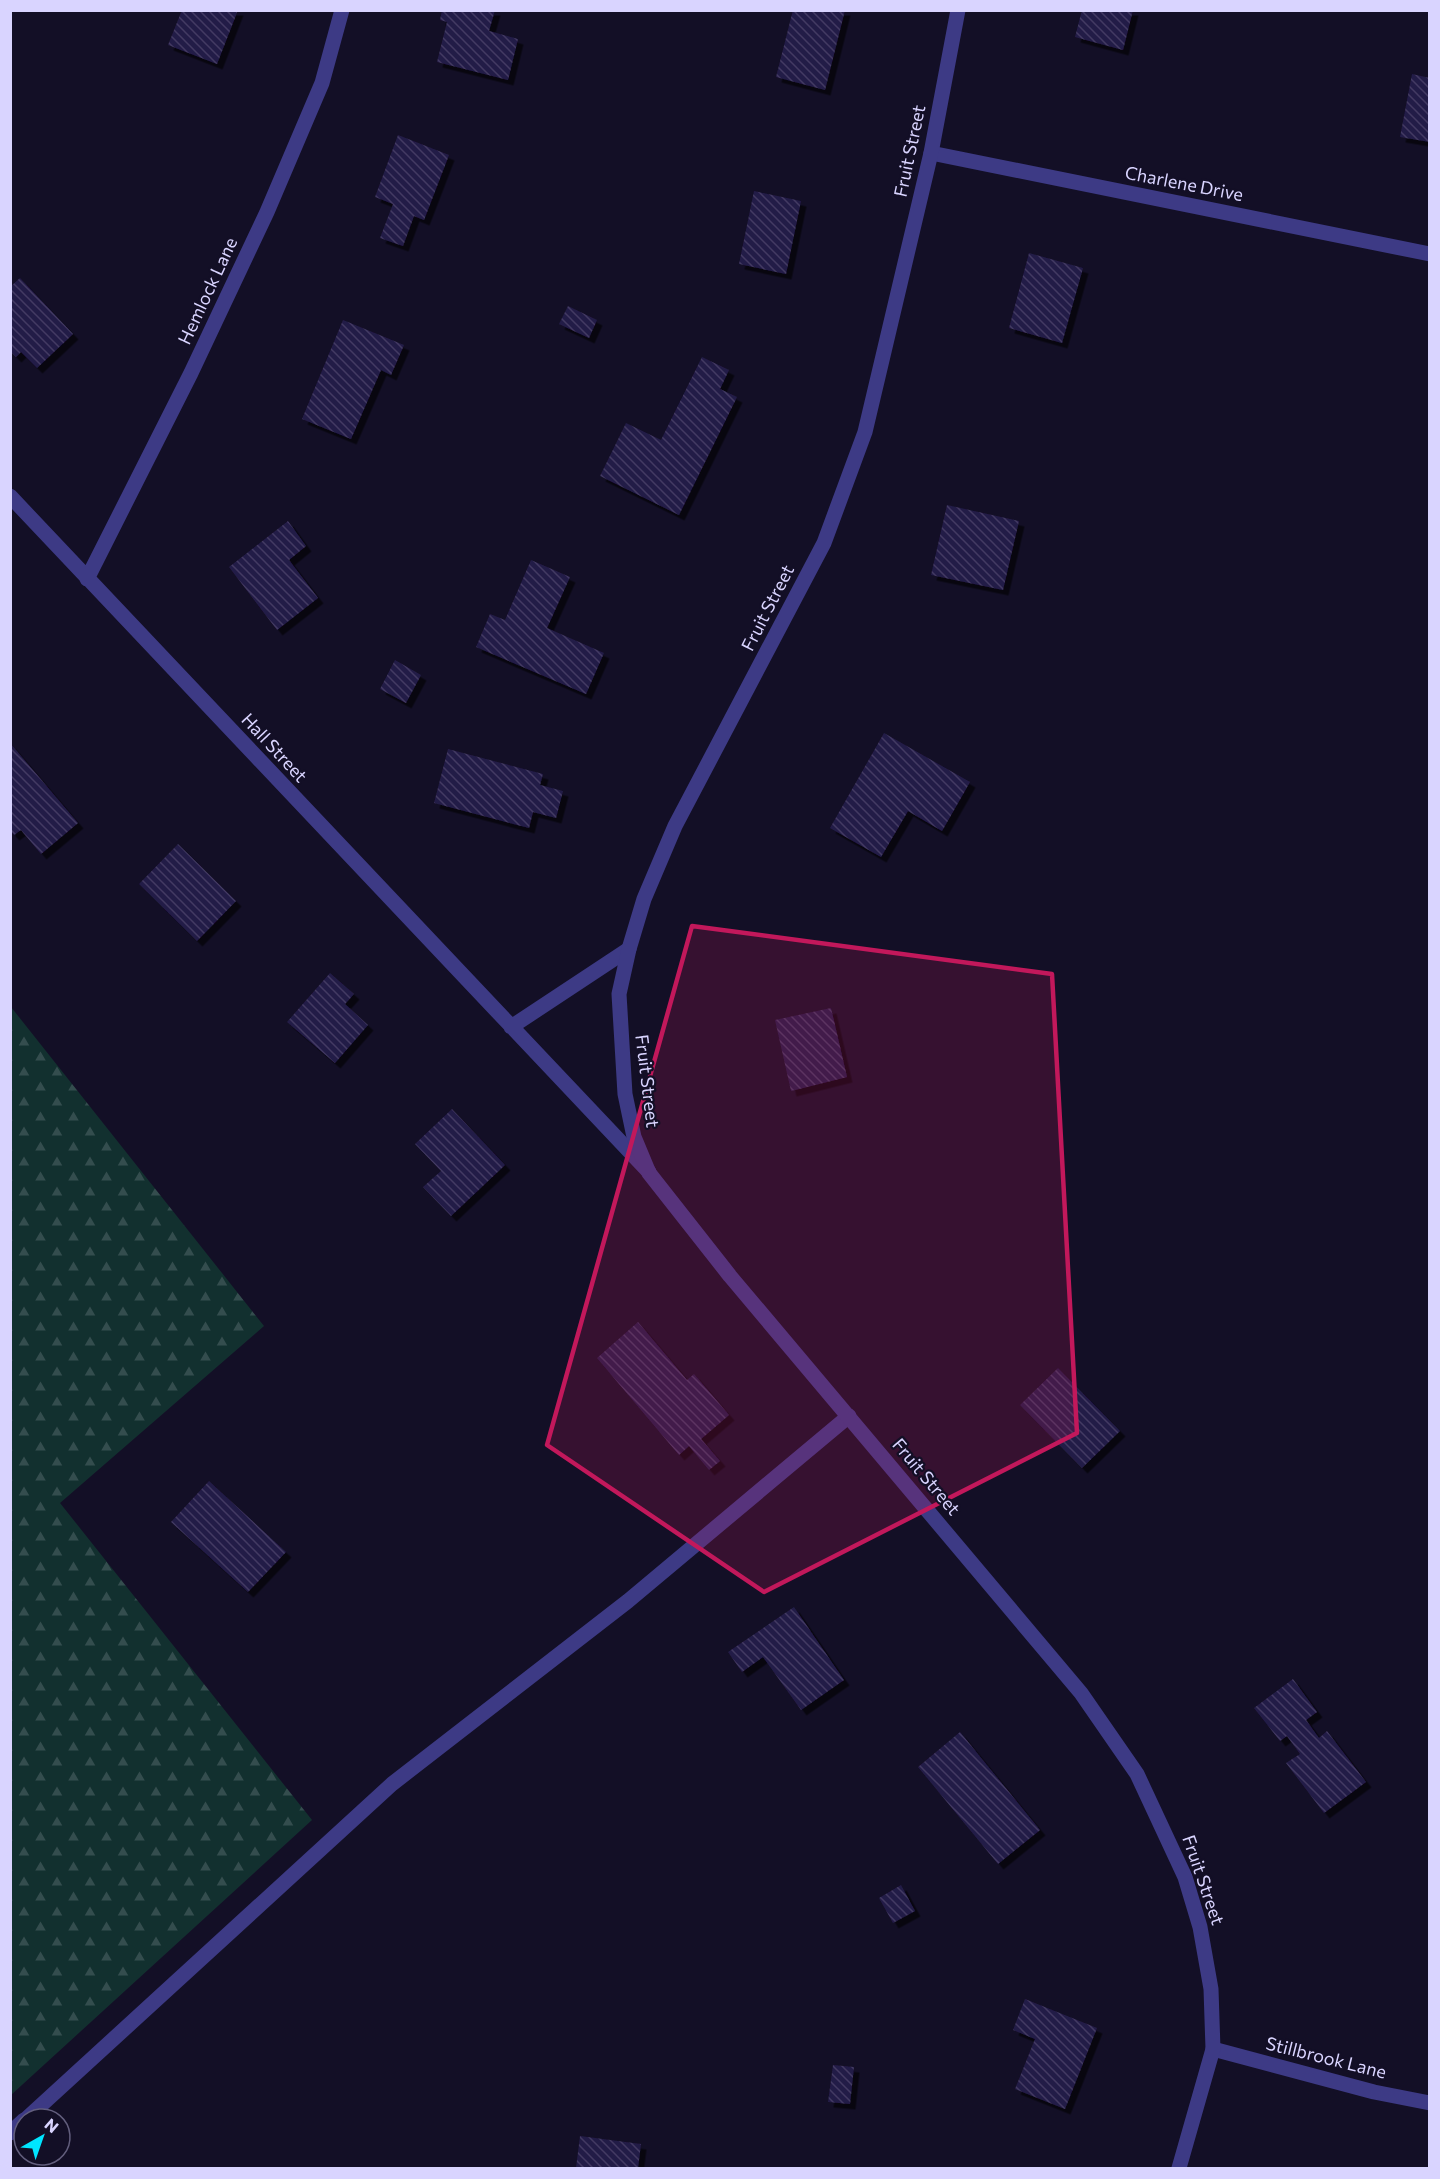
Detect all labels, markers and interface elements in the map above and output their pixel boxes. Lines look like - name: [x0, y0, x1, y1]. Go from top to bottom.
- street label: Fruit Street: [889, 103, 930, 199]
- street label: Charlene Drive: [1123, 161, 1245, 205]
- street label: Hemlock Lane: [173, 234, 242, 348]
- street label: Fruit Street: [736, 561, 798, 654]
- street label: Hall Street: [237, 708, 312, 786]
- street label: Fruit Street: [631, 1033, 665, 1129]
- street label: Fruit Street: [888, 1433, 965, 1519]
- street label: Fruit Street: [1178, 1832, 1230, 1928]
- street label: Stillbrook Lane: [1264, 2031, 1389, 2083]
- north arrow: [12, 2107, 72, 2167]
- text: N: [41, 2114, 63, 2136]

